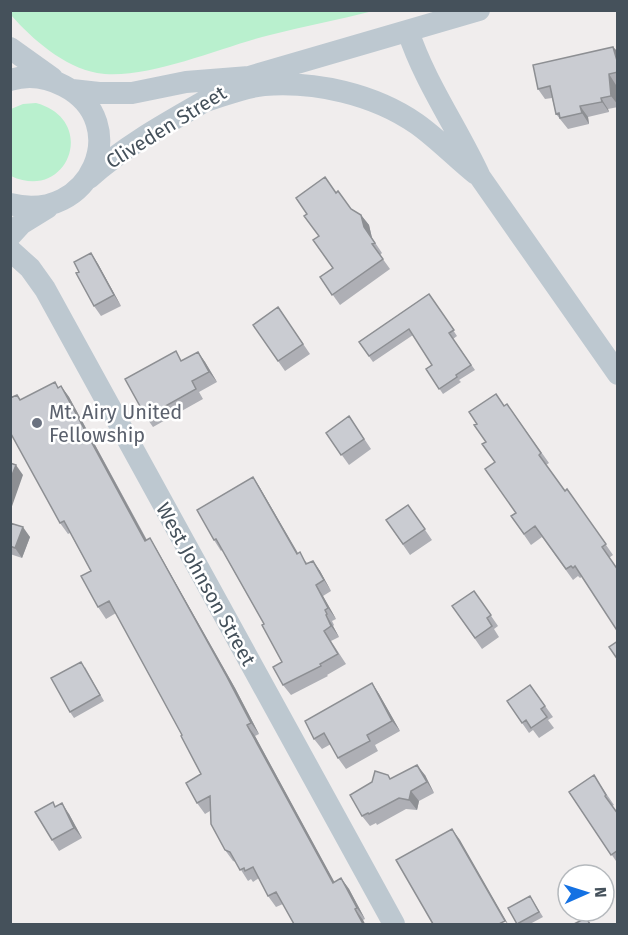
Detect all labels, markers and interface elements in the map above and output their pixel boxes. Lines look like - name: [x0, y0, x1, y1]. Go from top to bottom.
- street label: Cliveden Street: [101, 80, 231, 174]
- place label: Mt. Airy United Fellowship: [49, 400, 182, 447]
- marker: Mt. Airy United Fellowship: [30, 416, 44, 430]
- street label: West Johnson Street: [151, 498, 261, 670]
- north arrow: [556, 863, 616, 923]
- text: N: [591, 886, 610, 898]

